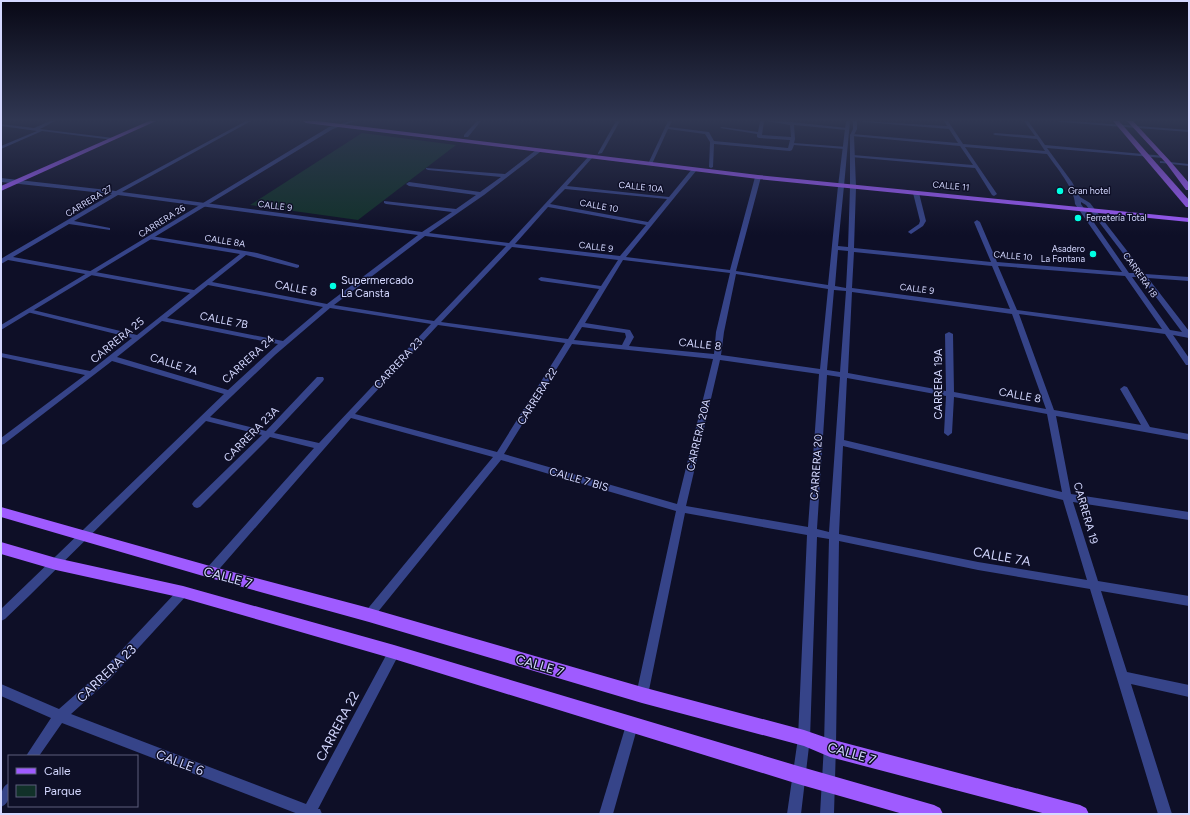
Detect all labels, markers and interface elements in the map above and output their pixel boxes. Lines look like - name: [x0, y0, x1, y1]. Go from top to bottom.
- street label: CALLE 11: [932, 178, 970, 193]
- street label: CALLE 10A: [618, 179, 664, 194]
- street label: CARRERA 27: [63, 182, 114, 219]
- place label: Gran hotel: [1068, 185, 1110, 196]
- marker: Gran hotel: [1055, 186, 1065, 196]
- street label: CALLE 10: [579, 197, 619, 214]
- street label: CALLE 9: [257, 198, 293, 213]
- street label: CARRERA 26: [136, 202, 187, 239]
- place label: Ferretería Total: [1086, 212, 1147, 223]
- marker: Ferretería Total: [1073, 213, 1083, 223]
- street label: CALLE 8A: [204, 232, 246, 249]
- street label: CALLE 9: [578, 239, 614, 254]
- place label: Asadero La Fontana: [1041, 243, 1085, 264]
- street label: CALLE 10: [993, 248, 1033, 263]
- marker: Asadero La Fontana: [1088, 249, 1098, 259]
- street label: CARRERA 18: [1121, 250, 1160, 300]
- place label: Supermercado La Cansta: [341, 274, 414, 300]
- street label: CALLE 8: [274, 278, 318, 299]
- marker: Supermercado La Cansta: [328, 281, 338, 291]
- street label: CALLE 9: [899, 281, 935, 296]
- street label: CALLE 7B: [199, 309, 249, 332]
- street label: CARRERA 25: [88, 315, 147, 366]
- street label: CARRERA 24: [220, 332, 277, 386]
- street label: CARRERA 23: [371, 335, 425, 391]
- street label: CALLE 8: [678, 336, 722, 353]
- street label: CARRERA 19A: [932, 348, 945, 419]
- street label: CALLE 7A: [148, 351, 200, 378]
- street label: CARRERA 22: [515, 365, 560, 427]
- street label: CALLE 8: [998, 385, 1042, 406]
- street label: CARRERA 20A: [684, 397, 713, 472]
- street label: CARRERA 23A: [221, 404, 282, 465]
- street label: CARRERA 20: [808, 434, 825, 500]
- street label: CALLE 7 BIS: [548, 465, 610, 494]
- street label: CARRERA 19: [1071, 481, 1101, 545]
- street label: CALLE 7A: [972, 544, 1032, 569]
- street label: CALLE 7: [202, 564, 254, 591]
- street label: CARRERA 23: [74, 641, 139, 705]
- street label: CALLE 7: [514, 651, 566, 680]
- street label: CARRERA 22: [313, 689, 362, 764]
- street label: CALLE 7: [826, 739, 878, 768]
- street label: CALLE 6: [154, 747, 206, 778]
- legend: [8, 755, 138, 807]
- text: Calle: [44, 764, 71, 778]
- text: Parque: [44, 784, 82, 798]

